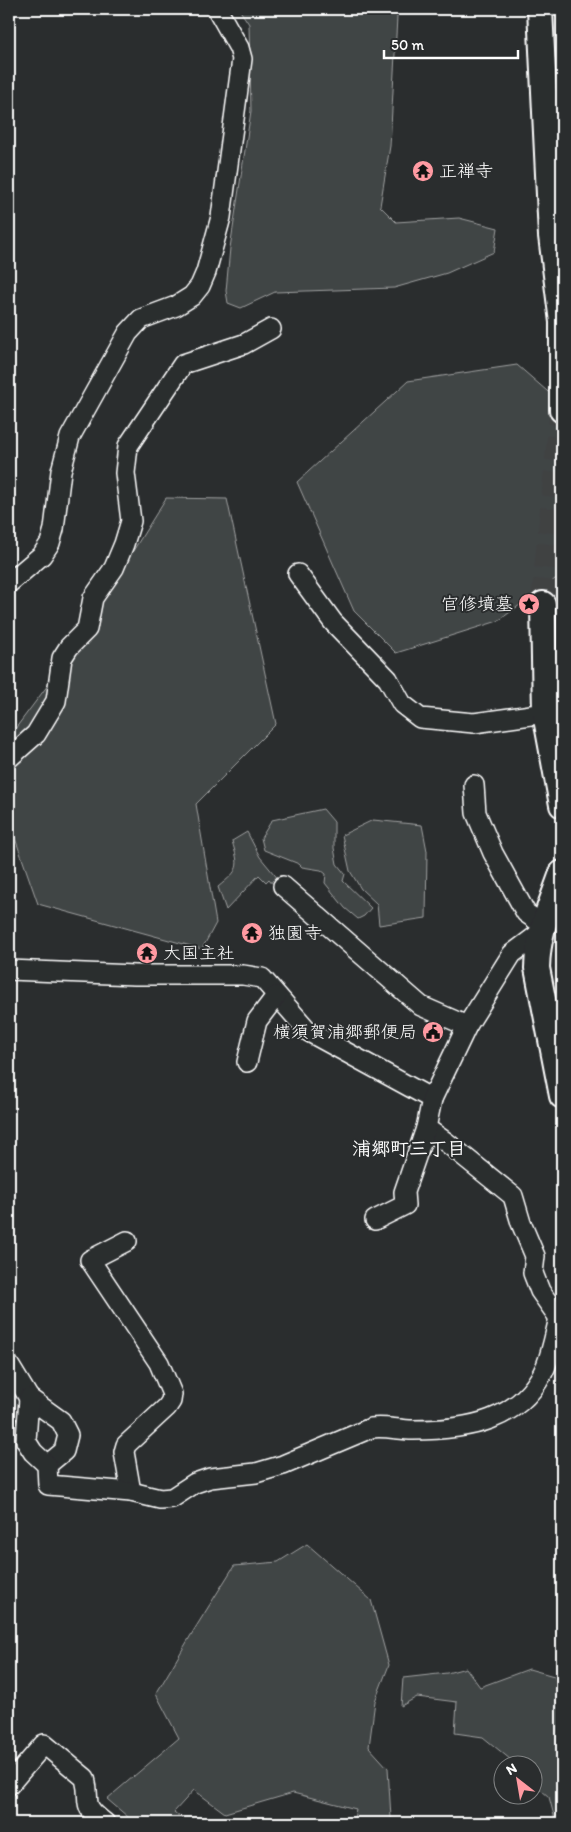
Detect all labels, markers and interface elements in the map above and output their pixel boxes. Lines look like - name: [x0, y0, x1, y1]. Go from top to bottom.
- scale bar: [384, 28, 517, 60]
- text: 50 m: [391, 36, 424, 54]
- temple icon: 正禅寺: [411, 159, 435, 183]
- place label: 正禅寺: [439, 160, 493, 182]
- place icon: 官修墳墓: [517, 592, 541, 616]
- place label: 官修墳墓: [441, 593, 513, 615]
- temple icon: 独園寺: [240, 921, 264, 945]
- place label: 独園寺: [268, 922, 322, 944]
- temple icon: 大国主社: [135, 941, 159, 965]
- place label: 大国主社: [163, 942, 235, 964]
- public building icon: 横須賀浦郷郵便局: [421, 1020, 445, 1044]
- place label: 横須賀浦郷郵便局: [273, 1021, 417, 1043]
- district label: 浦郷町三丁目: [352, 1137, 466, 1160]
- north arrow: [494, 1754, 544, 1804]
- text: N: [503, 1760, 520, 1779]

